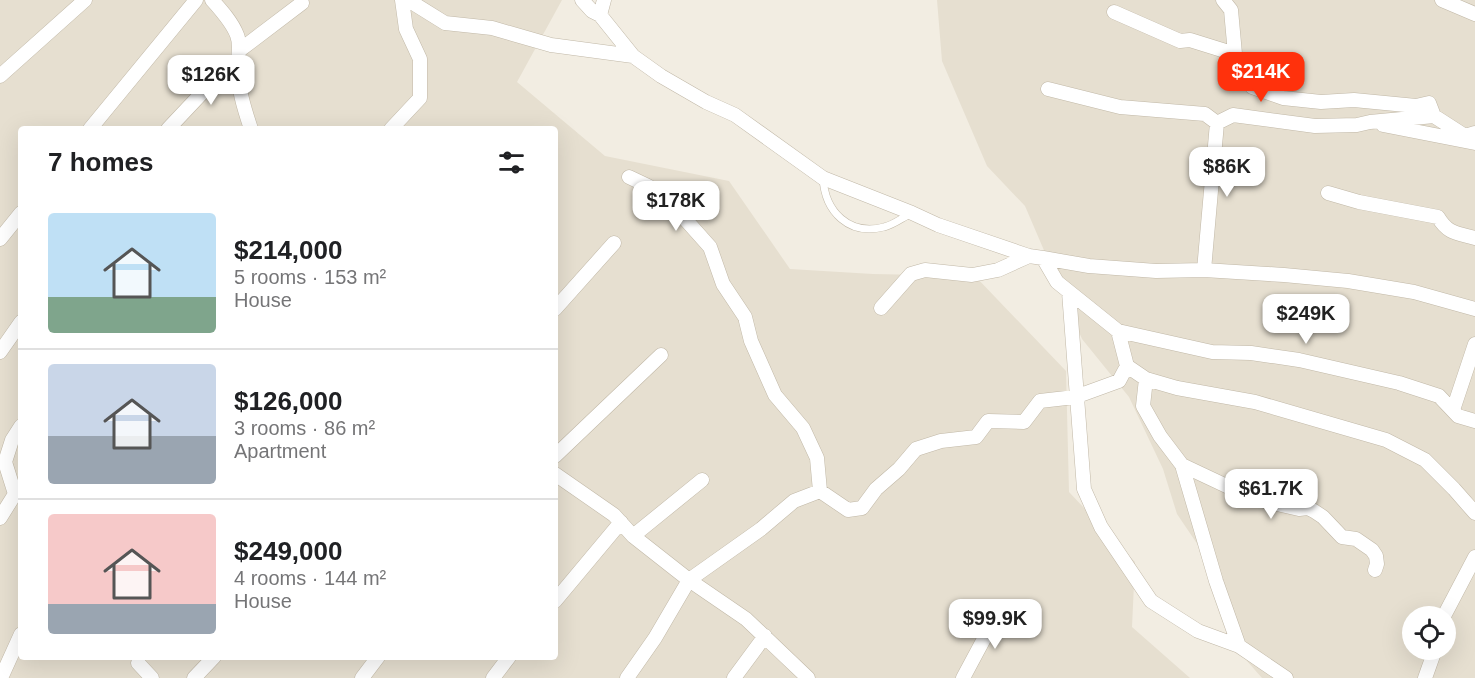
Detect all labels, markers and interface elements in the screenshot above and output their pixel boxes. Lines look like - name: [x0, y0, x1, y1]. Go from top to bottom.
- pin: $214K: [1219, 52, 1303, 103]
- pin: $126K: [169, 55, 253, 106]
- text: $214K: [1232, 60, 1290, 82]
- text: $126K: [182, 63, 240, 85]
- icon: filters: [495, 146, 528, 179]
- text: 7 homes: [48, 147, 154, 177]
- pin: $86K: [1191, 147, 1263, 198]
- text: $86K: [1203, 155, 1251, 177]
- pin: $178K: [634, 181, 718, 232]
- text: $178K: [647, 189, 705, 211]
- text: $214,000: [234, 235, 342, 265]
- icon: home: [96, 237, 168, 309]
- text: 5 rooms · 153 m²: [234, 266, 386, 288]
- text: House: [234, 289, 292, 311]
- pin: $249K: [1264, 294, 1348, 345]
- text: $249K: [1277, 302, 1335, 324]
- text: $126,000: [234, 386, 342, 416]
- icon: home: [96, 388, 168, 460]
- text: 3 rooms · 86 m²: [234, 417, 375, 439]
- text: Apartment: [234, 440, 326, 462]
- pin: $61.7K: [1222, 469, 1320, 520]
- text: $61.7K: [1239, 477, 1303, 499]
- text: $249,000: [234, 536, 342, 566]
- icon: home: [96, 538, 168, 610]
- text: 4 rooms · 144 m²: [234, 567, 386, 589]
- text: House: [234, 590, 292, 612]
- pin: $99.9K: [946, 599, 1044, 650]
- map controls: [1402, 606, 1456, 660]
- button: locate: [1402, 606, 1456, 660]
- text: $99.9K: [963, 607, 1027, 629]

